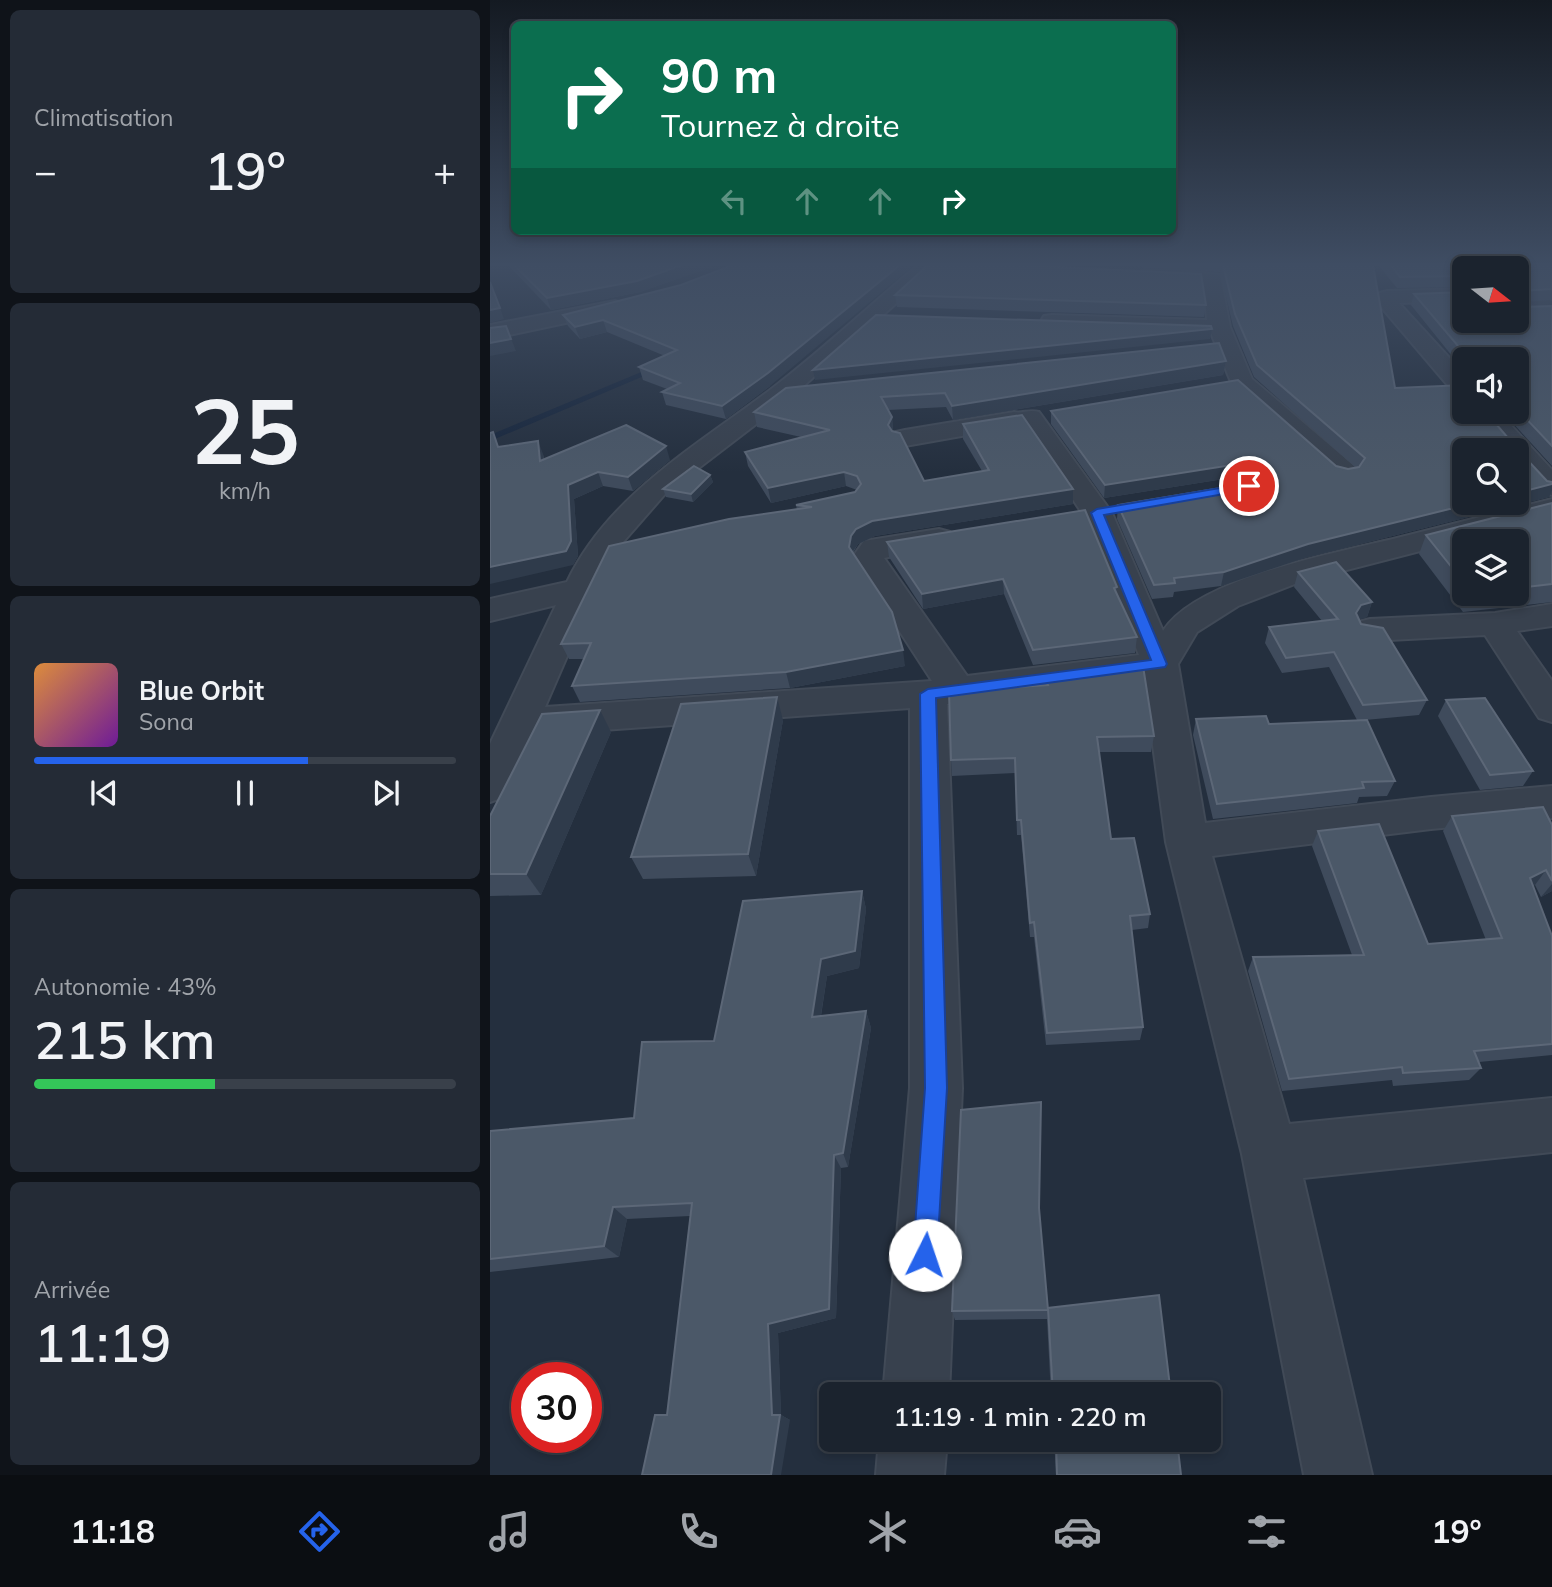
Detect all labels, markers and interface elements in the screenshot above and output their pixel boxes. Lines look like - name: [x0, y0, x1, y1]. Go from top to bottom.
- text: 90 m: [661, 44, 777, 105]
- icon: right: [546, 49, 637, 140]
- text: Climatisation: [34, 103, 174, 132]
- text: Tournez à droite: [661, 105, 900, 145]
- text: 19°: [204, 138, 286, 203]
- text: −: [34, 147, 57, 195]
- text: +: [433, 147, 456, 195]
- icon: left: [715, 182, 753, 220]
- icon: ahead: [788, 182, 826, 220]
- icon: ahead: [861, 182, 899, 220]
- icon: right: [934, 182, 972, 220]
- north arrow: [1452, 256, 1530, 332]
- map controls: [1452, 256, 1529, 606]
- button: sound: [1452, 347, 1529, 424]
- text: 25: [190, 373, 300, 487]
- button: search: [1452, 438, 1529, 515]
- pin: [1219, 456, 1279, 516]
- icon: arrive: [1230, 467, 1268, 505]
- text: km/h: [219, 476, 271, 505]
- button: layers: [1452, 529, 1529, 606]
- text: Blue Orbit: [139, 674, 264, 707]
- text: Sona: [139, 707, 194, 736]
- icon: previous: [85, 774, 123, 812]
- icon: pause: [226, 774, 264, 812]
- icon: next: [367, 774, 405, 812]
- text: Autonomie · 43%: [34, 972, 217, 1001]
- text: 215 km: [34, 1007, 215, 1072]
- position arrow: [888, 1218, 962, 1292]
- text: Arrivée: [34, 1275, 110, 1304]
- text: 11:19: [34, 1310, 171, 1375]
- speed limit sign: 30: [511, 1362, 602, 1453]
- text: 11:19 · 1 min · 220 m: [893, 1400, 1147, 1433]
- icon: directions: [295, 1507, 344, 1556]
- icon: music: [485, 1507, 534, 1556]
- icon: phone: [674, 1507, 723, 1556]
- icon: climate: [863, 1507, 912, 1556]
- icon: car: [1053, 1507, 1102, 1556]
- icon: filters: [1242, 1507, 1291, 1556]
- text: 11:18: [70, 1511, 155, 1551]
- text: 19°: [1431, 1511, 1482, 1551]

